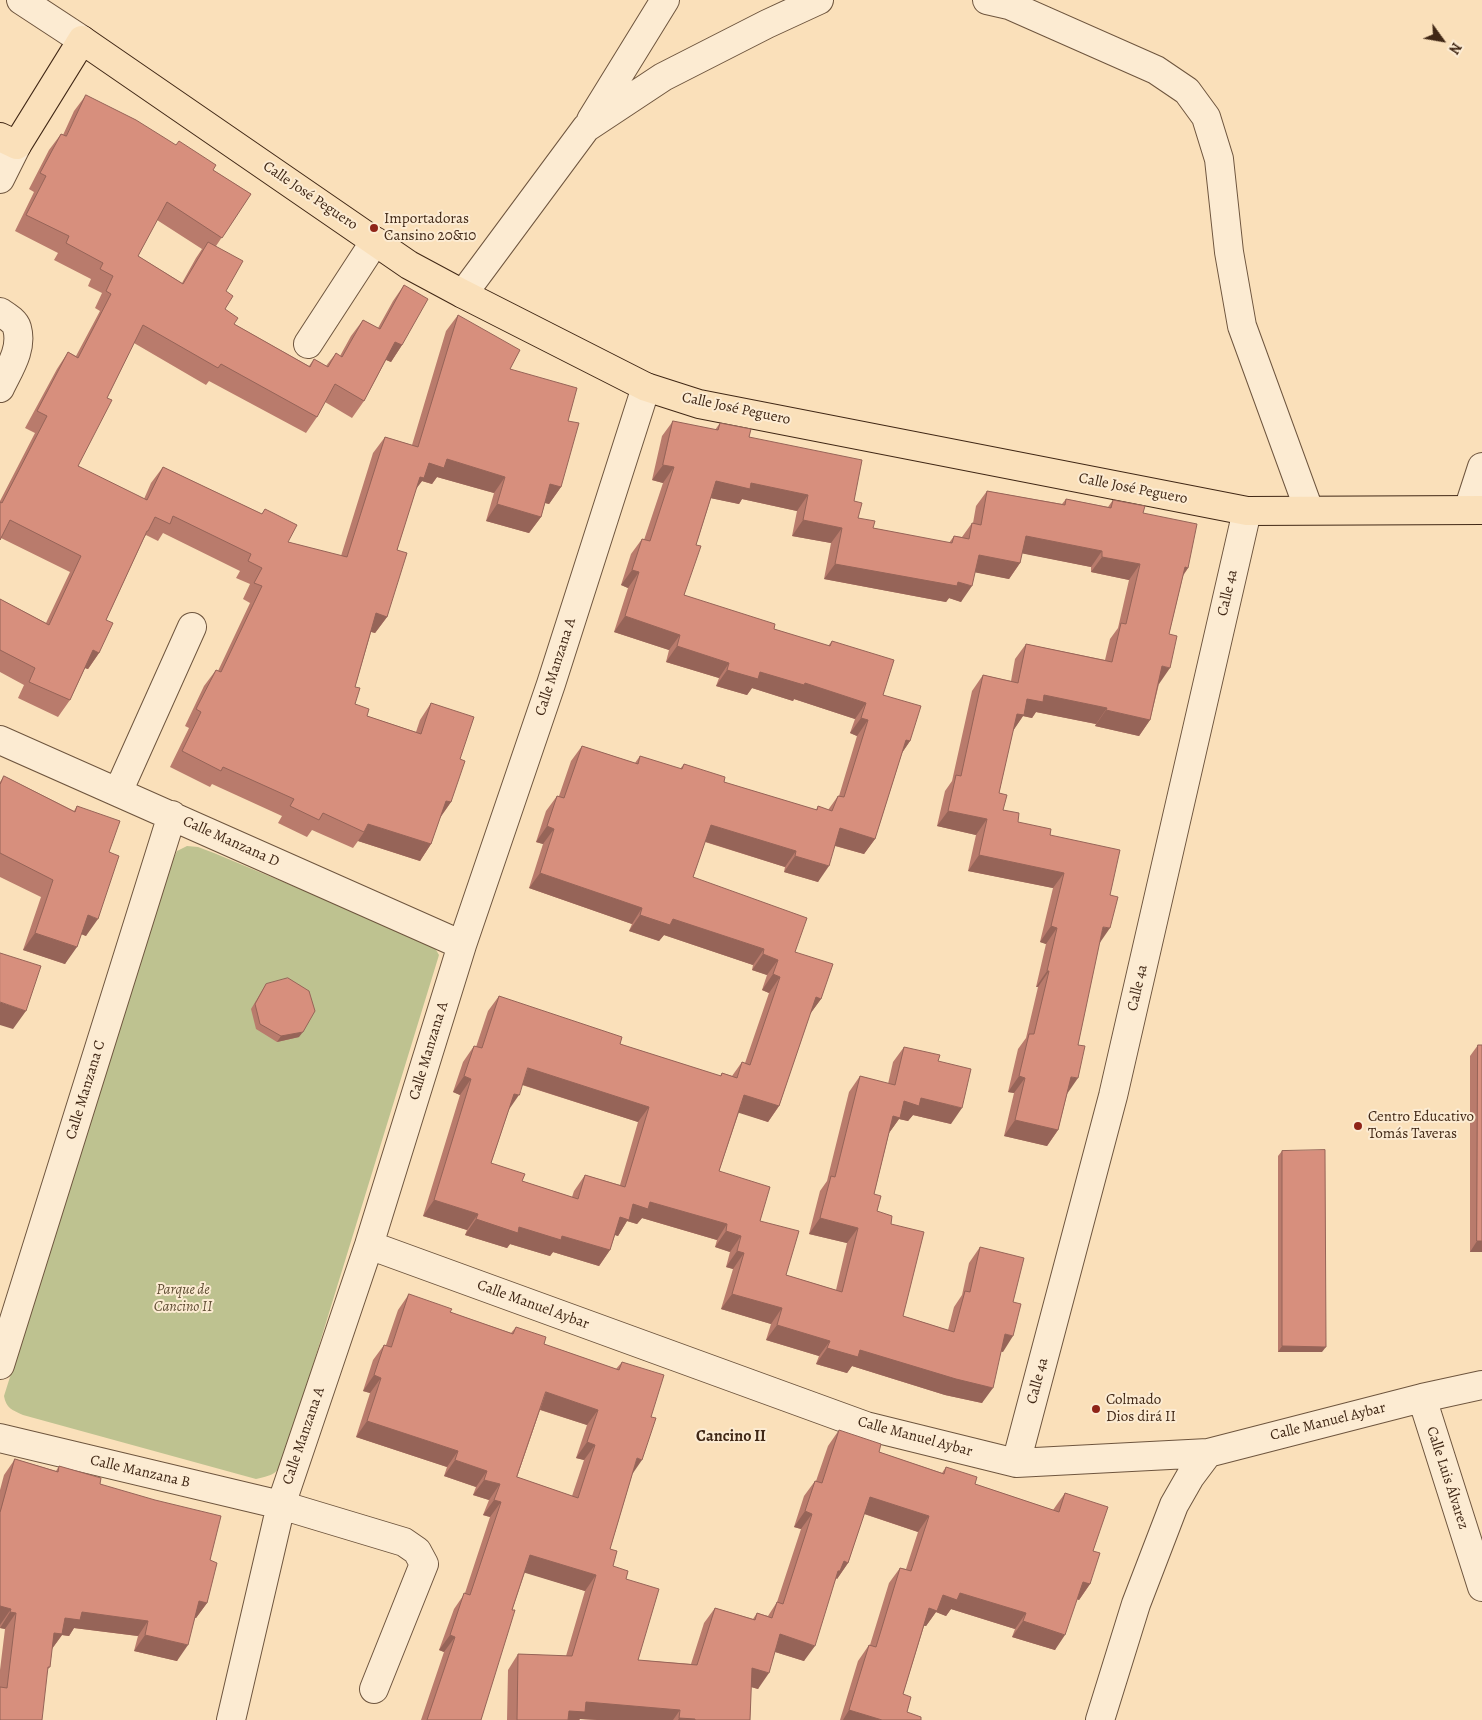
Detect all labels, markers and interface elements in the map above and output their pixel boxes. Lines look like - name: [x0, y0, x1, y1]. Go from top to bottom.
- north arrow: [1417, 15, 1467, 65]
- text: N: [1444, 39, 1466, 58]
- street label: Calle José Peguero: [259, 158, 361, 234]
- place label: Importadoras Cansino 20&10: [384, 210, 476, 245]
- marker: Importadoras Cansino 20&10: [368, 222, 380, 234]
- street label: Calle José Peguero: [680, 389, 792, 429]
- street label: Calle José Peguero: [1077, 470, 1189, 508]
- street label: Calle 4a: [1214, 568, 1242, 618]
- street label: Calle Manzana A: [532, 616, 580, 718]
- street label: Calle Manzana D: [180, 813, 282, 871]
- street label: Calle 4a: [1124, 963, 1152, 1013]
- street label: Calle Manzana A: [405, 1000, 453, 1102]
- street label: Calle Manzana C: [62, 1038, 110, 1142]
- place label: Centro Educativo Tomás Taveras: [1368, 1108, 1474, 1143]
- marker: Centro Educativo Tomás Taveras: [1352, 1120, 1364, 1132]
- street label: Calle Manuel Aybar: [474, 1276, 592, 1334]
- park label: Parque de Cancino II: [154, 1281, 212, 1316]
- street label: Calle 4a: [1023, 1356, 1053, 1406]
- street label: Calle Manzana A: [279, 1385, 329, 1487]
- place label: Colmado Dios dirá II: [1106, 1391, 1176, 1426]
- street label: Calle Manuel Aybar: [1269, 1399, 1387, 1445]
- marker: Colmado Dios dirá II: [1090, 1403, 1102, 1415]
- street label: Calle Manuel Aybar: [856, 1413, 974, 1461]
- street label: Calle Luis Álvarez: [1422, 1424, 1472, 1532]
- district label: Cancino II: [696, 1427, 766, 1447]
- street label: Calle Manzana B: [88, 1452, 192, 1492]

